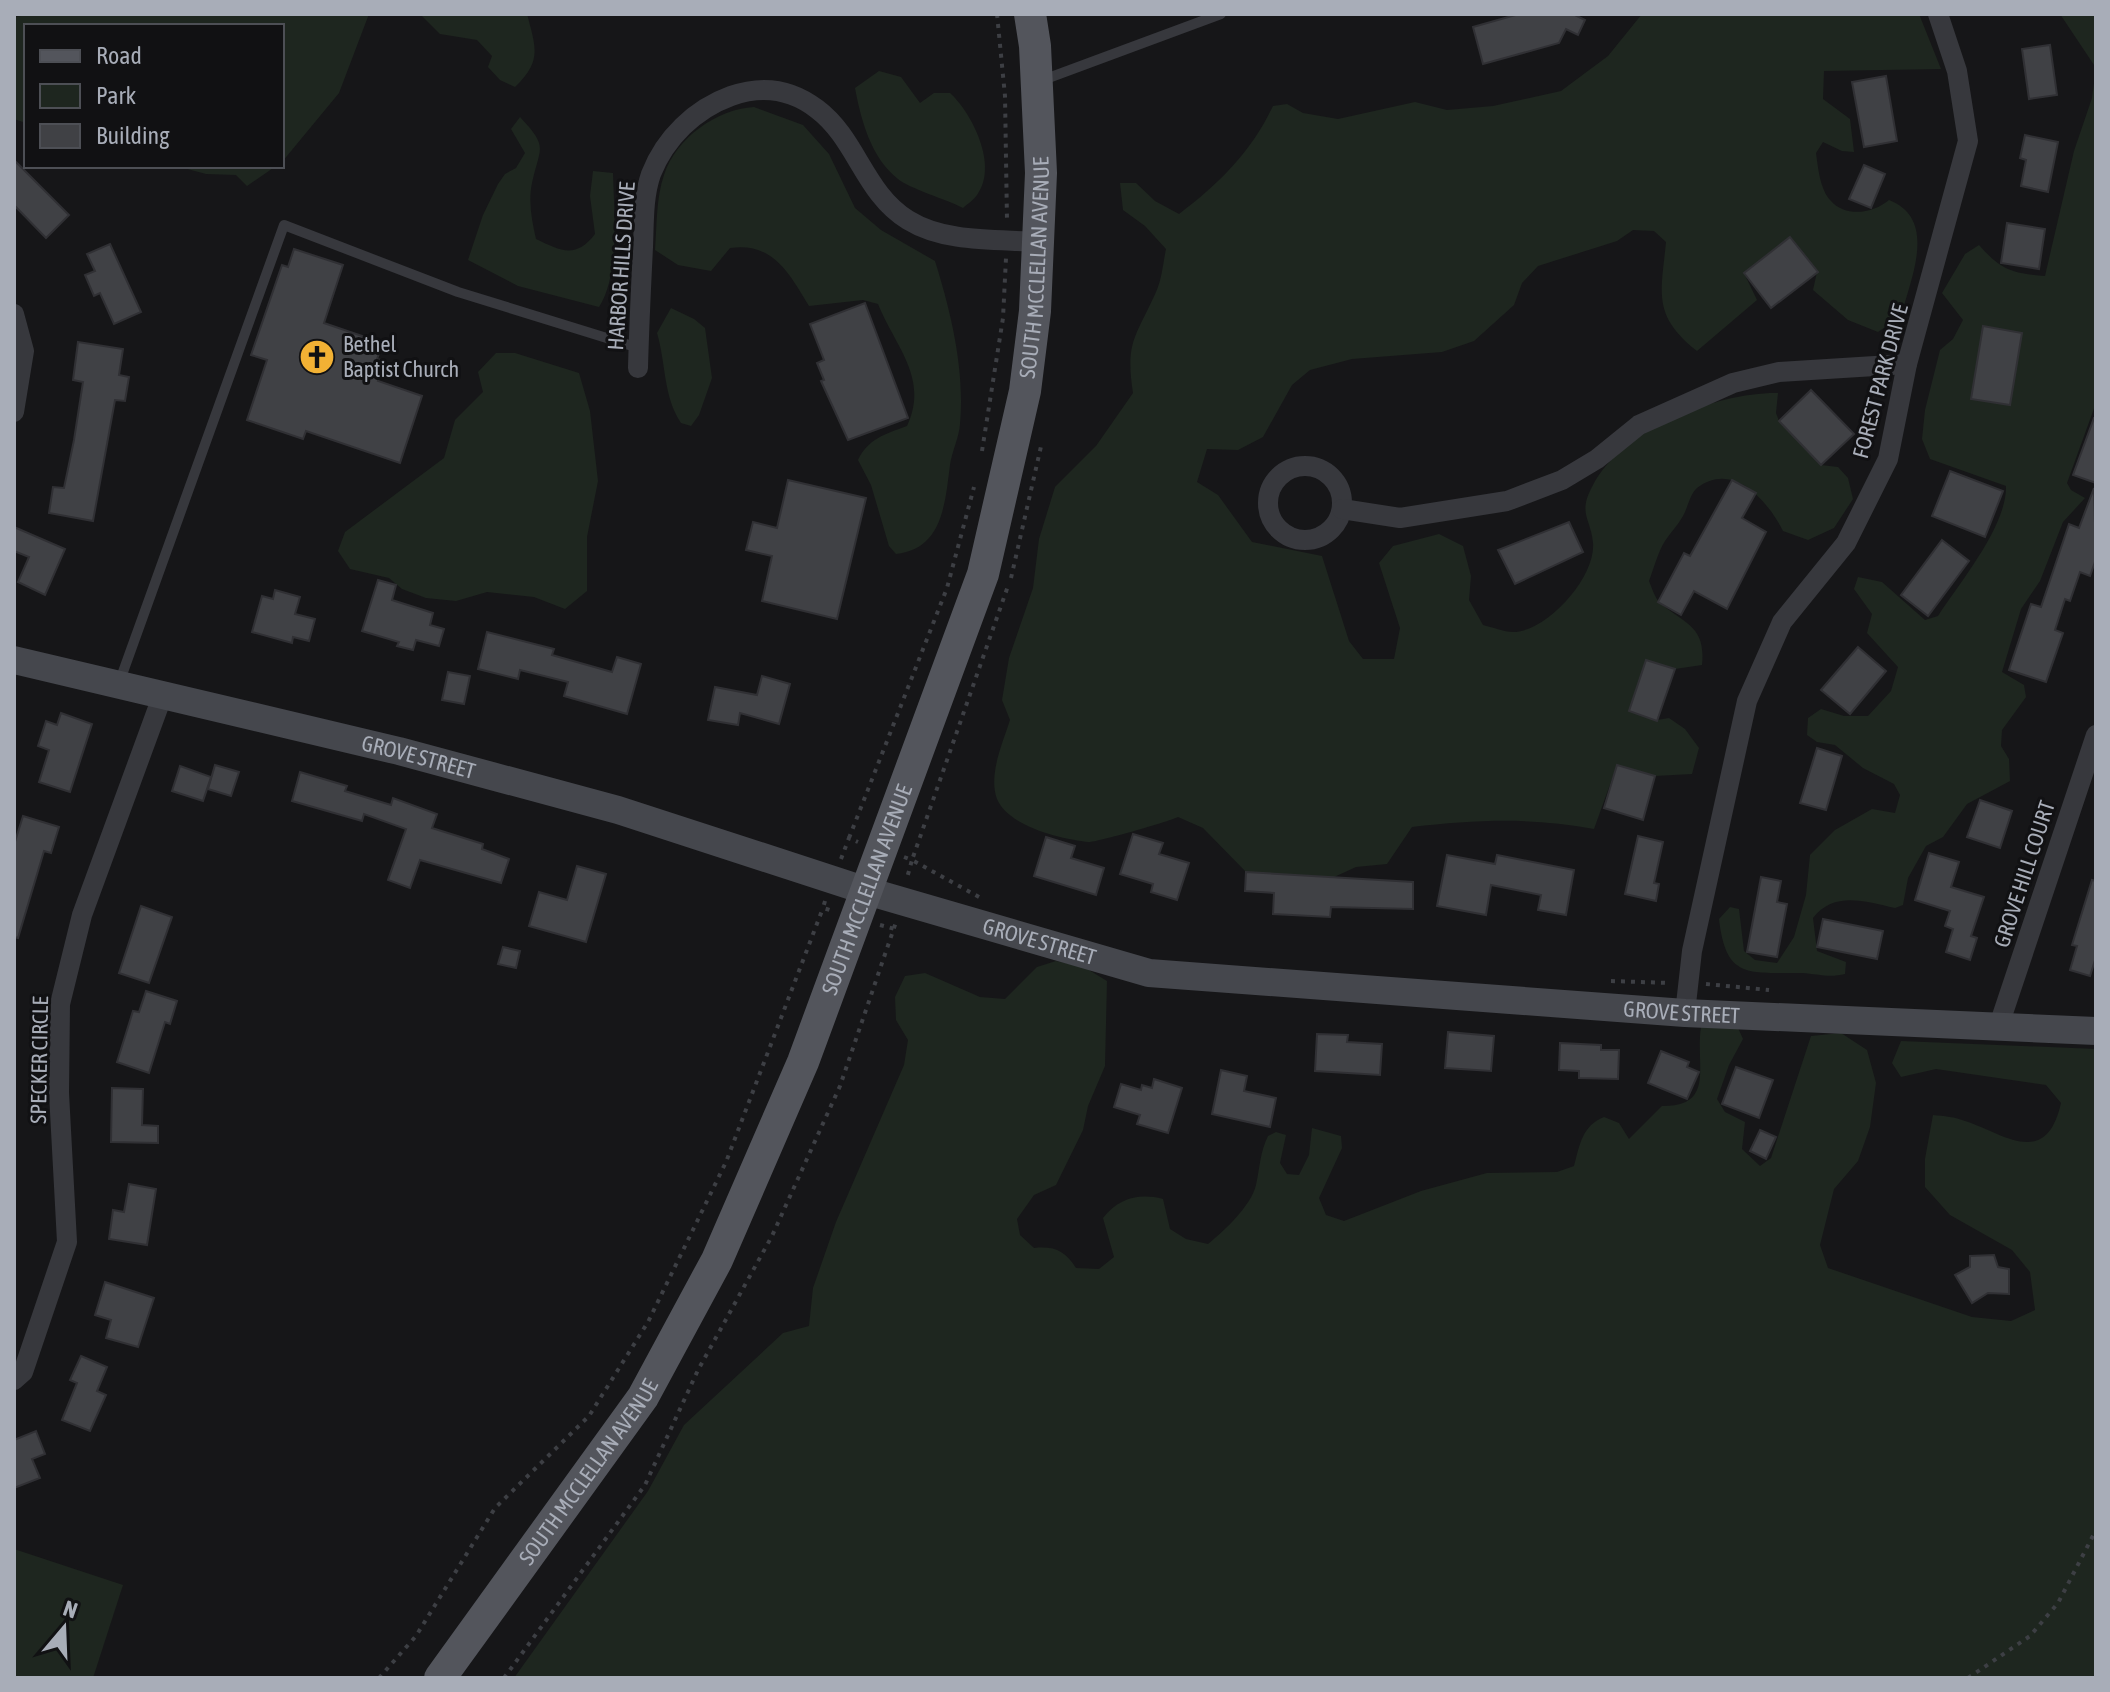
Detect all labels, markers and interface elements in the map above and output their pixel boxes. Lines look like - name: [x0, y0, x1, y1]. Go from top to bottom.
- legend: [24, 24, 284, 168]
- text: Road: [96, 42, 142, 69]
- text: Park: [96, 82, 137, 109]
- text: Building: [96, 122, 170, 149]
- street label: SOUTH MCCLELLAN AVENUE: [1014, 156, 1054, 380]
- street label: HARBOR HILLS DRIVE: [602, 180, 640, 351]
- street label: FOREST PARK DRIVE: [1847, 300, 1913, 461]
- place label: Bethel Baptist Church: [343, 331, 459, 382]
- church icon: Bethel Baptist Church: [298, 338, 336, 376]
- street label: GROVE STREET: [359, 730, 479, 784]
- street label: SOUTH MCCLELLAN AVENUE: [816, 780, 917, 998]
- street label: GROVE HILL COURT: [1988, 797, 2060, 951]
- street label: GROVE STREET: [980, 912, 1100, 970]
- street label: SPECKER CIRCLE: [25, 995, 53, 1124]
- street label: GROVE STREET: [1622, 995, 1741, 1028]
- street label: SOUTH MCCLELLAN AVENUE: [513, 1374, 664, 1570]
- north arrow: [24, 1588, 104, 1668]
- text: N: [60, 1595, 81, 1623]

